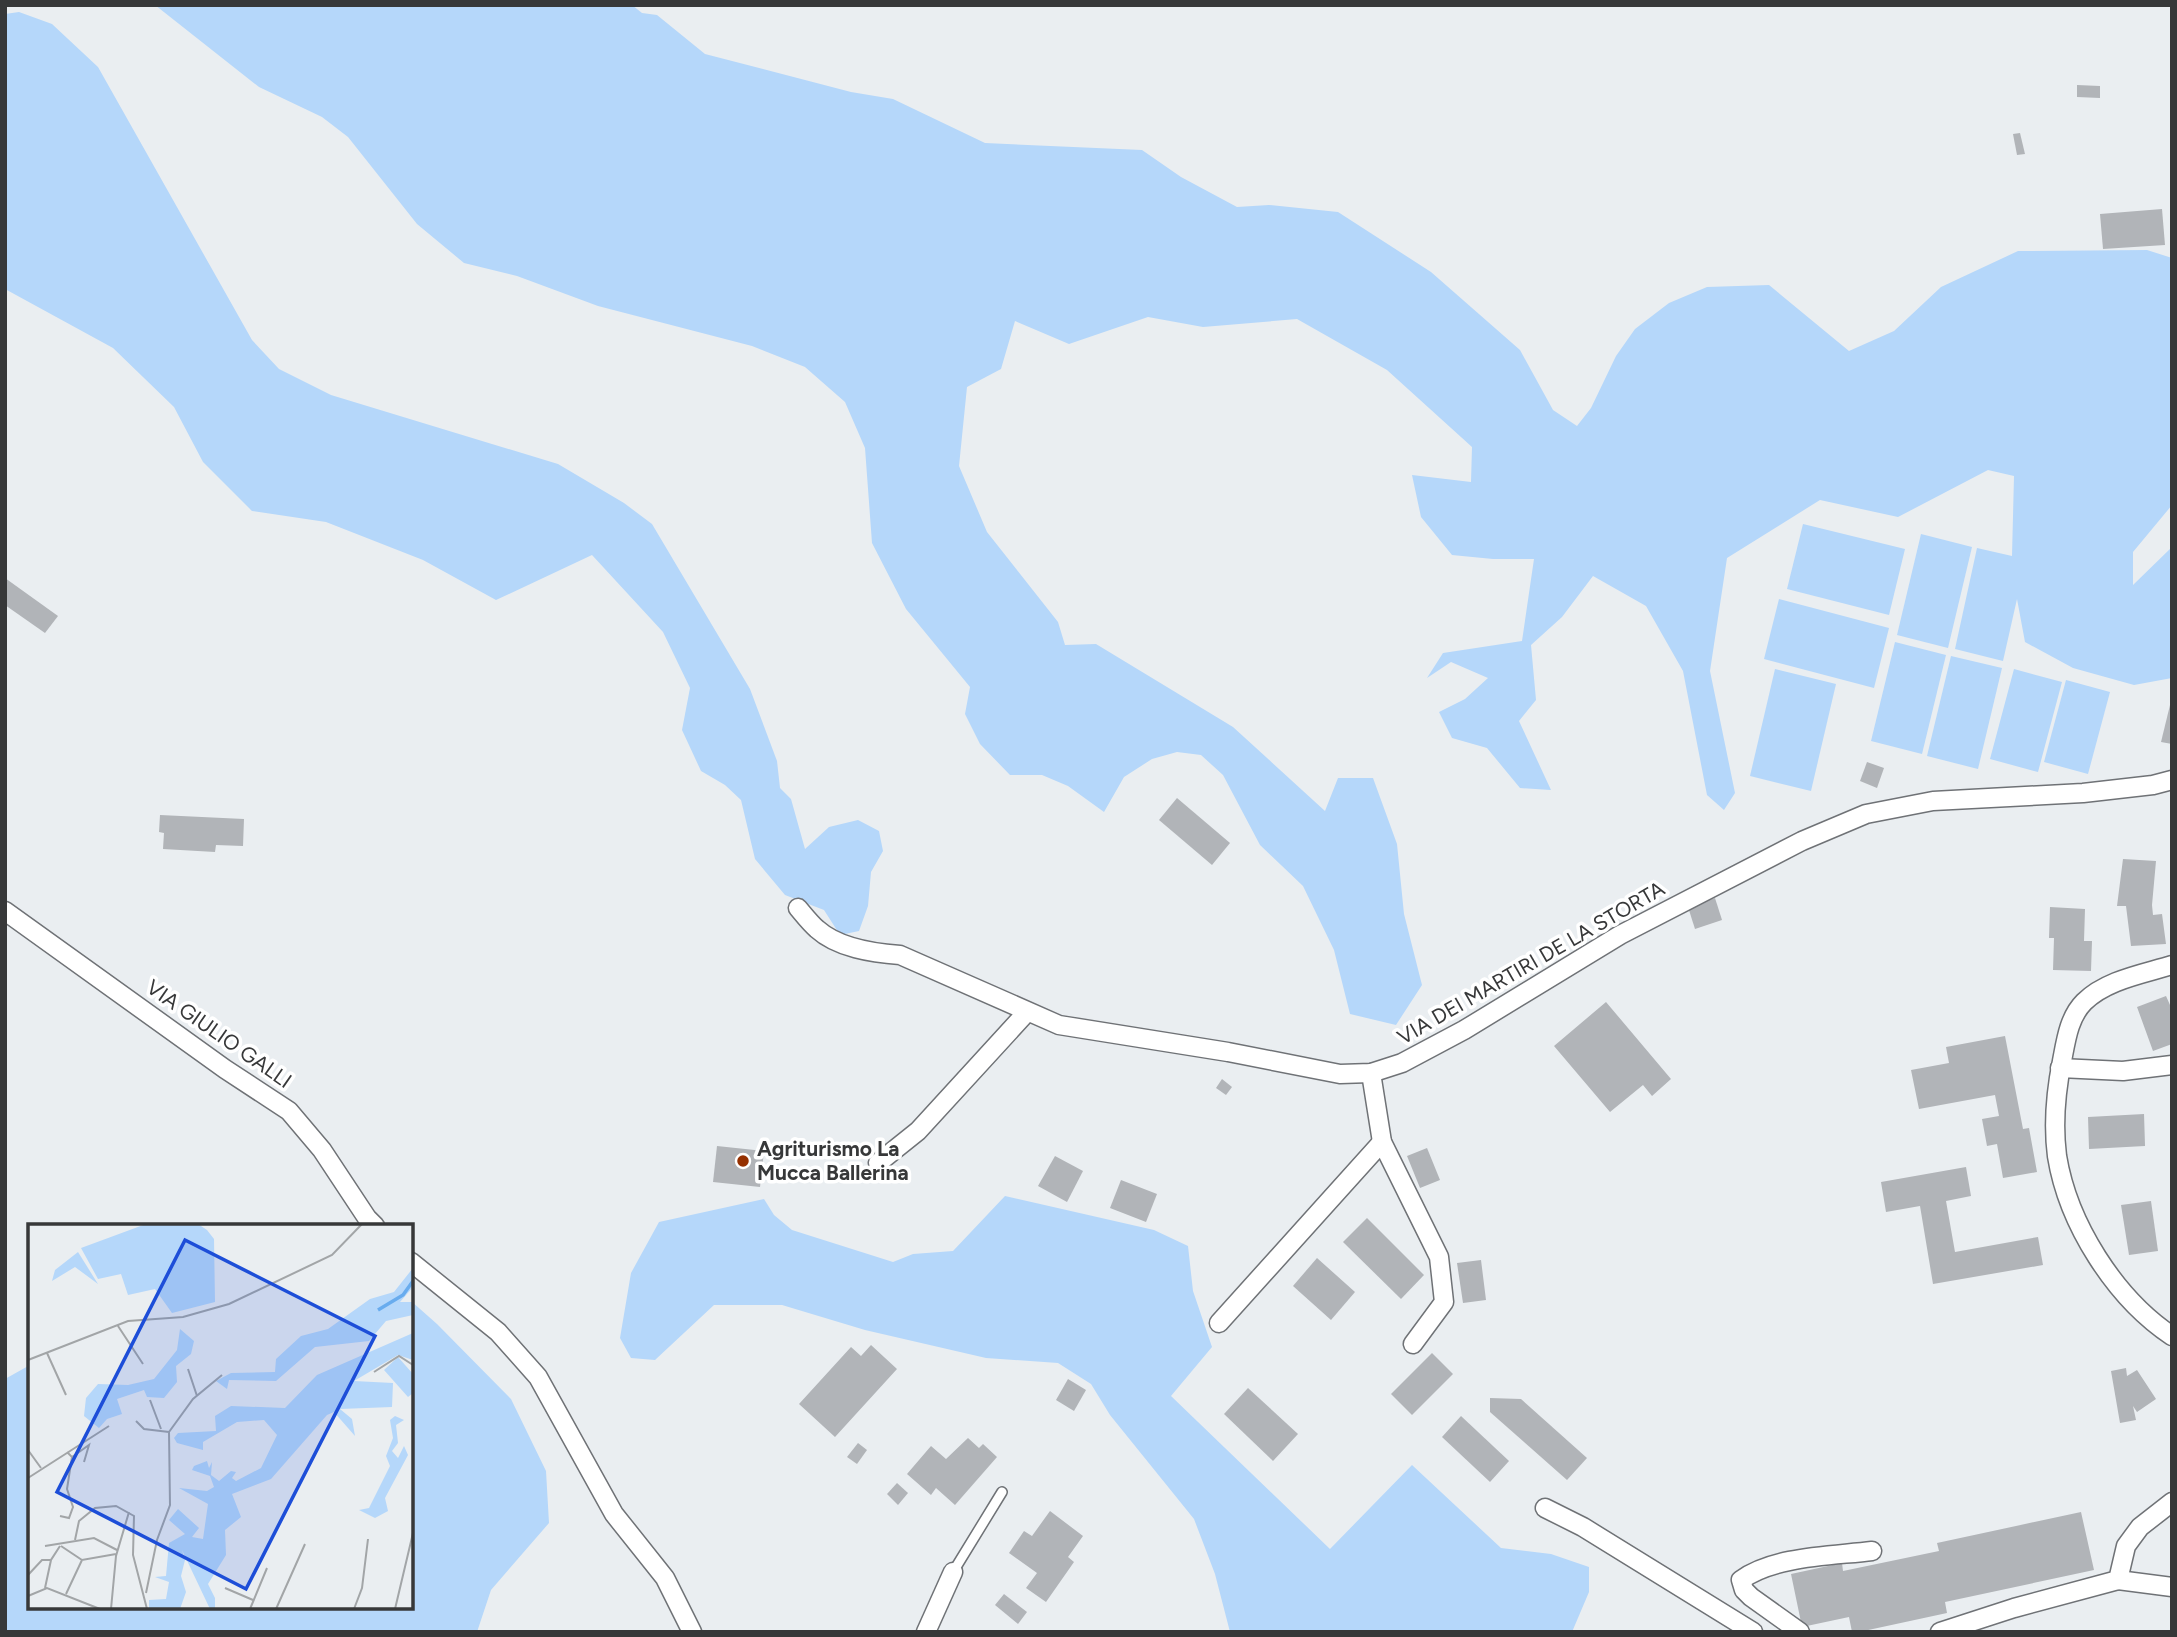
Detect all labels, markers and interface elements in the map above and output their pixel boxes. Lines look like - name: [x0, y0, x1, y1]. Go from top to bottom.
- street label: VIA DEI MARTIRI DE LA STORTA: [1393, 876, 1669, 1049]
- street label: VIA GIULIO GALLI: [142, 974, 297, 1093]
- place label: Agriturismo La Mucca Ballerina: [757, 1136, 909, 1185]
- marker: Agriturismo La Mucca Ballerina: [735, 1153, 751, 1169]
- inset map: [28, 1224, 413, 1609]

